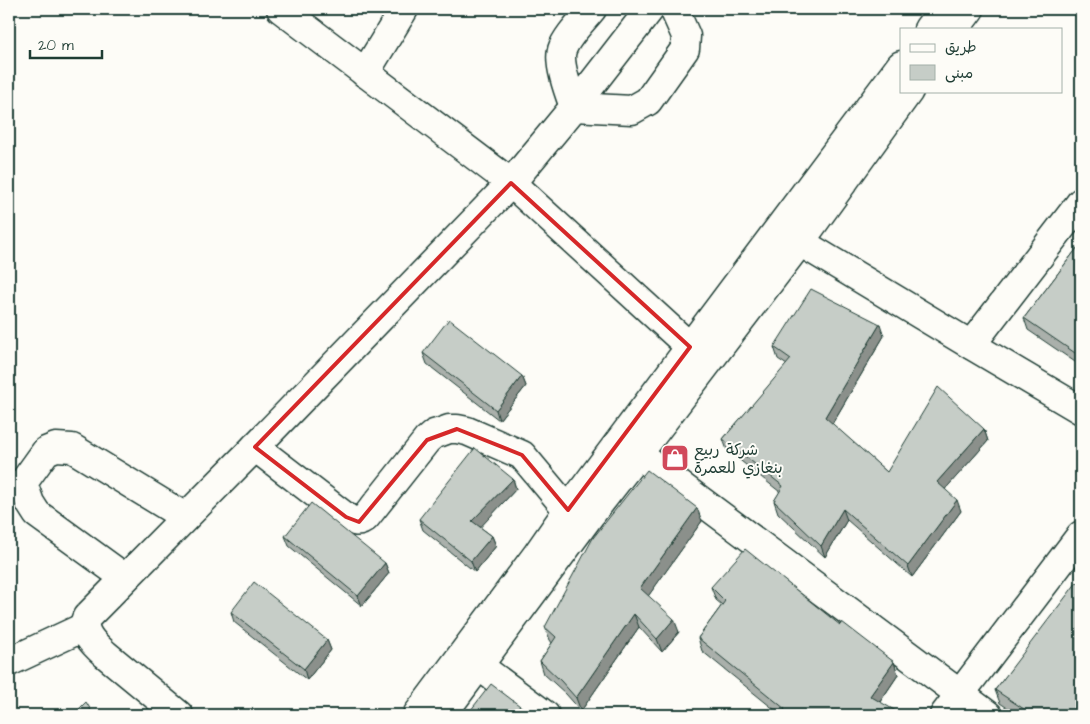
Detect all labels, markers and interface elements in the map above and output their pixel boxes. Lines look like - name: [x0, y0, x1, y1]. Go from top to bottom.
- scale bar: [30, 28, 102, 60]
- legend: [900, 28, 1062, 92]
- text: 20 m: [38, 35, 74, 56]
- text: طريق: [945, 37, 977, 58]
- text: مبنى: [945, 63, 973, 84]
- place label: شركة ربيع بنغازي للعمرة: [694, 439, 783, 479]
- shop icon: شركة ربيع بنغازي للعمرة: [660, 443, 690, 473]

